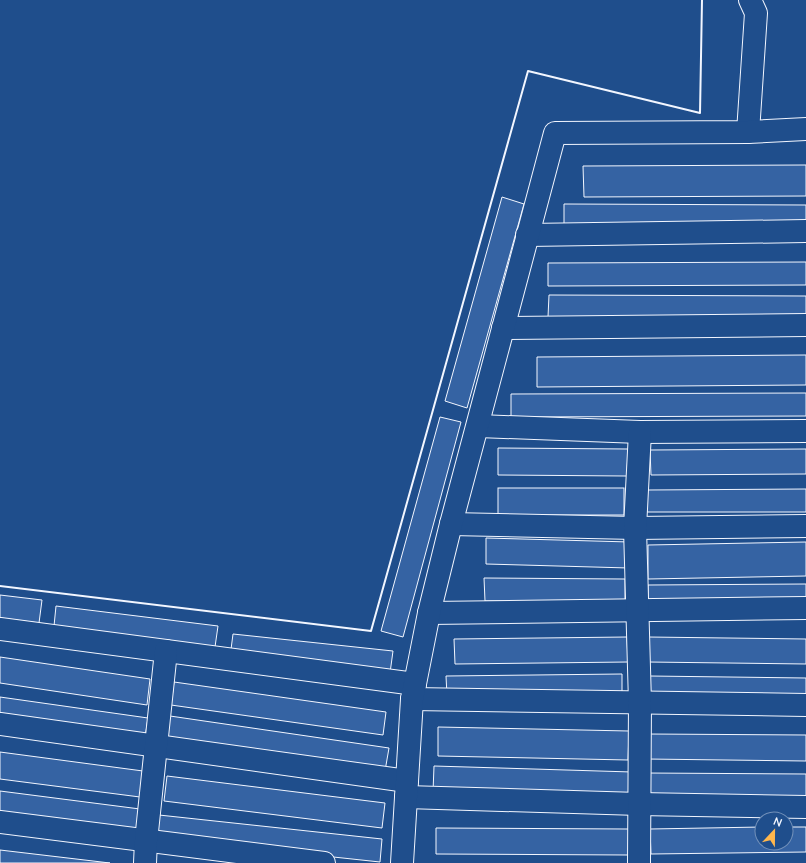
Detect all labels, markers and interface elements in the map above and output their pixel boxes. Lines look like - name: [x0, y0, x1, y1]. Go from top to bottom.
- north arrow: [754, 811, 794, 851]
- text: N: [771, 814, 784, 831]

